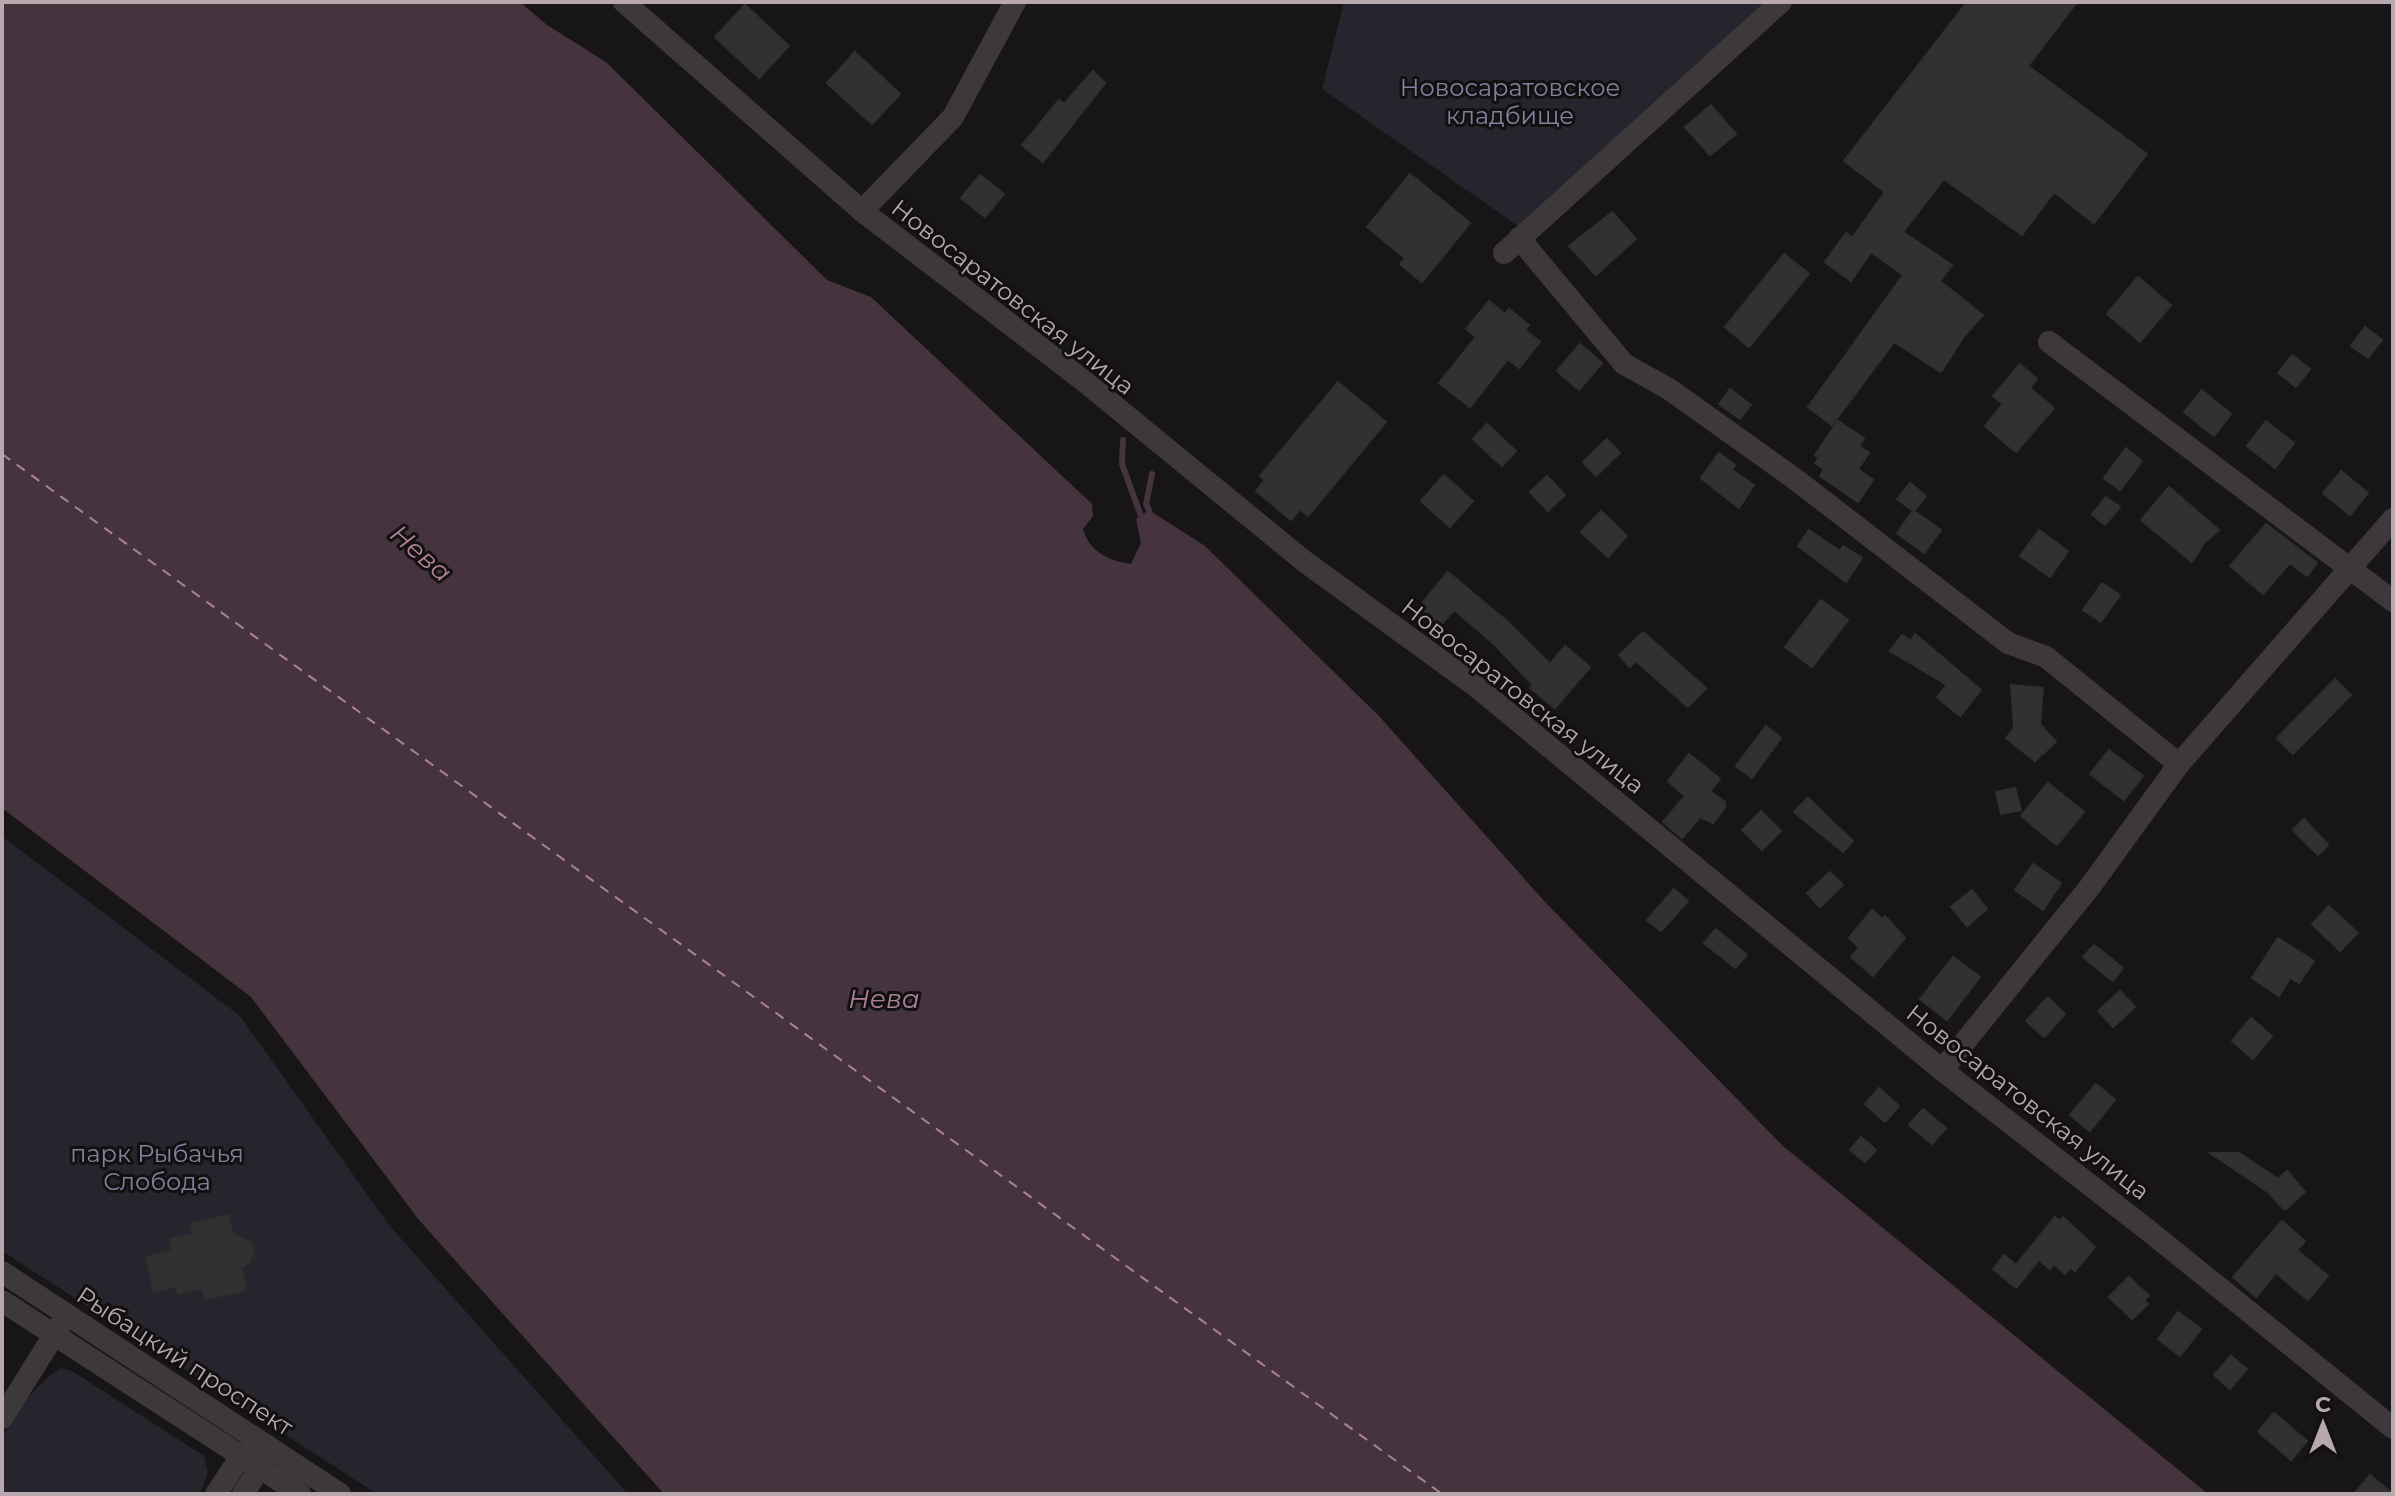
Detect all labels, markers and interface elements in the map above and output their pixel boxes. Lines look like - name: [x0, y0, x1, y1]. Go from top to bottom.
- park label: Новосаратовское кладбище: [1400, 73, 1620, 130]
- street label: Новосаратовская улица: [886, 193, 1140, 401]
- water label: Нева: [384, 518, 458, 588]
- street label: Новосаратовская улица: [1396, 592, 1650, 800]
- water label: Нева: [848, 983, 920, 1015]
- street label: Новосаратовская улица: [1901, 998, 2155, 1206]
- park label: парк Рыбачья Слобода: [70, 1139, 244, 1196]
- street label: Рыбацкий проспект: [71, 1280, 299, 1442]
- north arrow: [2283, 1384, 2363, 1464]
- text: С: [2315, 1391, 2331, 1418]

